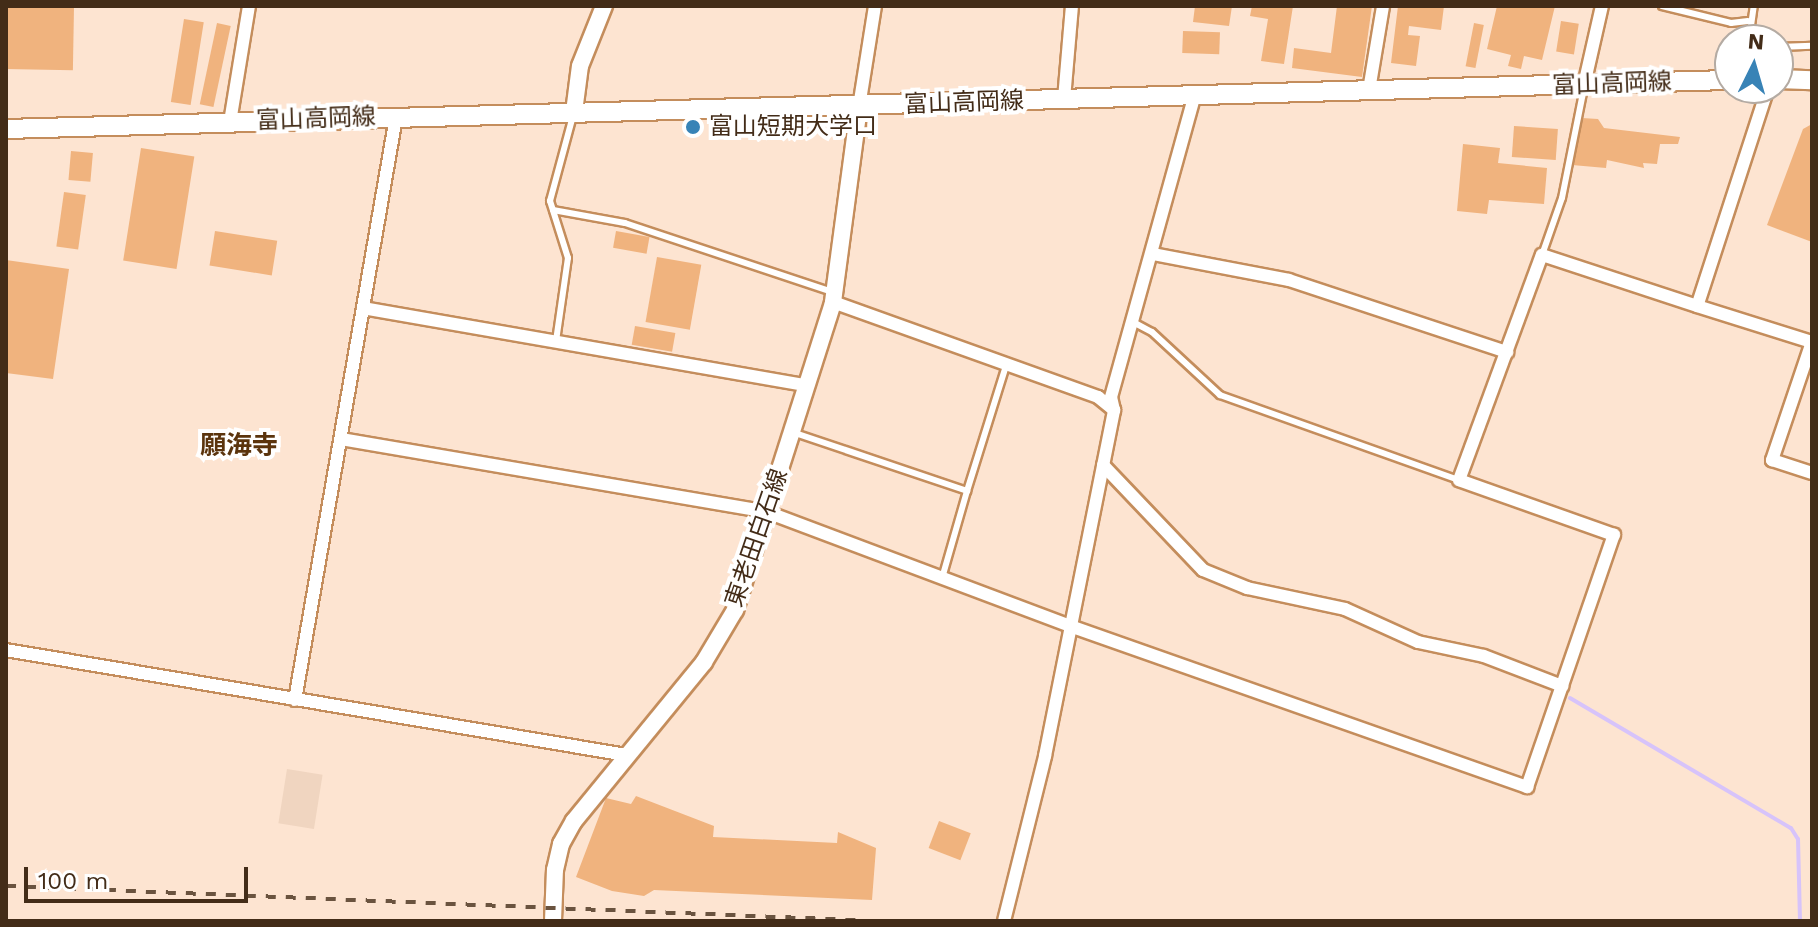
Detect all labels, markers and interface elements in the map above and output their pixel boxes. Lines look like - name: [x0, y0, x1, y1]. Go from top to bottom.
- north arrow: [1714, 24, 1794, 104]
- text: N: [1747, 28, 1765, 55]
- street label: 富山高岡線: [1552, 68, 1672, 100]
- street label: 富山高岡線: [904, 87, 1024, 119]
- street label: 富山高岡線: [256, 103, 376, 135]
- place label: 富山短期大学口: [709, 113, 877, 141]
- marker: 富山短期大学口: [684, 118, 702, 136]
- district label: 願海寺: [200, 430, 278, 462]
- street label: 東老田白石線: [720, 465, 794, 611]
- scale bar: [28, 851, 252, 901]
- text: 100 m: [38, 867, 108, 895]

